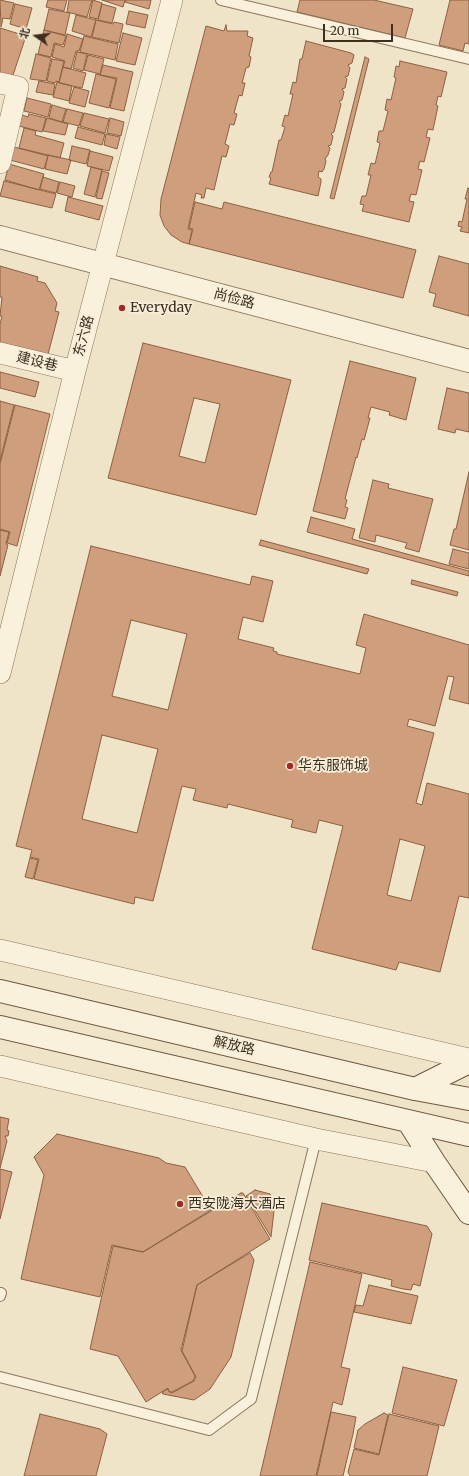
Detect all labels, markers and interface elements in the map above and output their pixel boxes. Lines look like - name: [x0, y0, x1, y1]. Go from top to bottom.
- north arrow: [16, 16, 56, 56]
- scale bar: [325, 16, 395, 42]
- text: 20 m: [330, 23, 359, 38]
- text: 北: [16, 26, 32, 40]
- street label: 尚俭路: [212, 285, 256, 313]
- place label: Everyday: [130, 300, 192, 316]
- marker: Everyday: [117, 303, 127, 313]
- street label: 东六路: [70, 314, 98, 358]
- street label: 建设巷: [15, 349, 59, 375]
- place label: 华东服饰城: [298, 758, 368, 774]
- marker: 华东服饰城: [285, 761, 295, 771]
- street label: 解放路: [212, 1033, 256, 1059]
- place label: 西安陇海大酒店: [188, 1196, 286, 1212]
- marker: 西安陇海大酒店: [175, 1199, 185, 1209]

